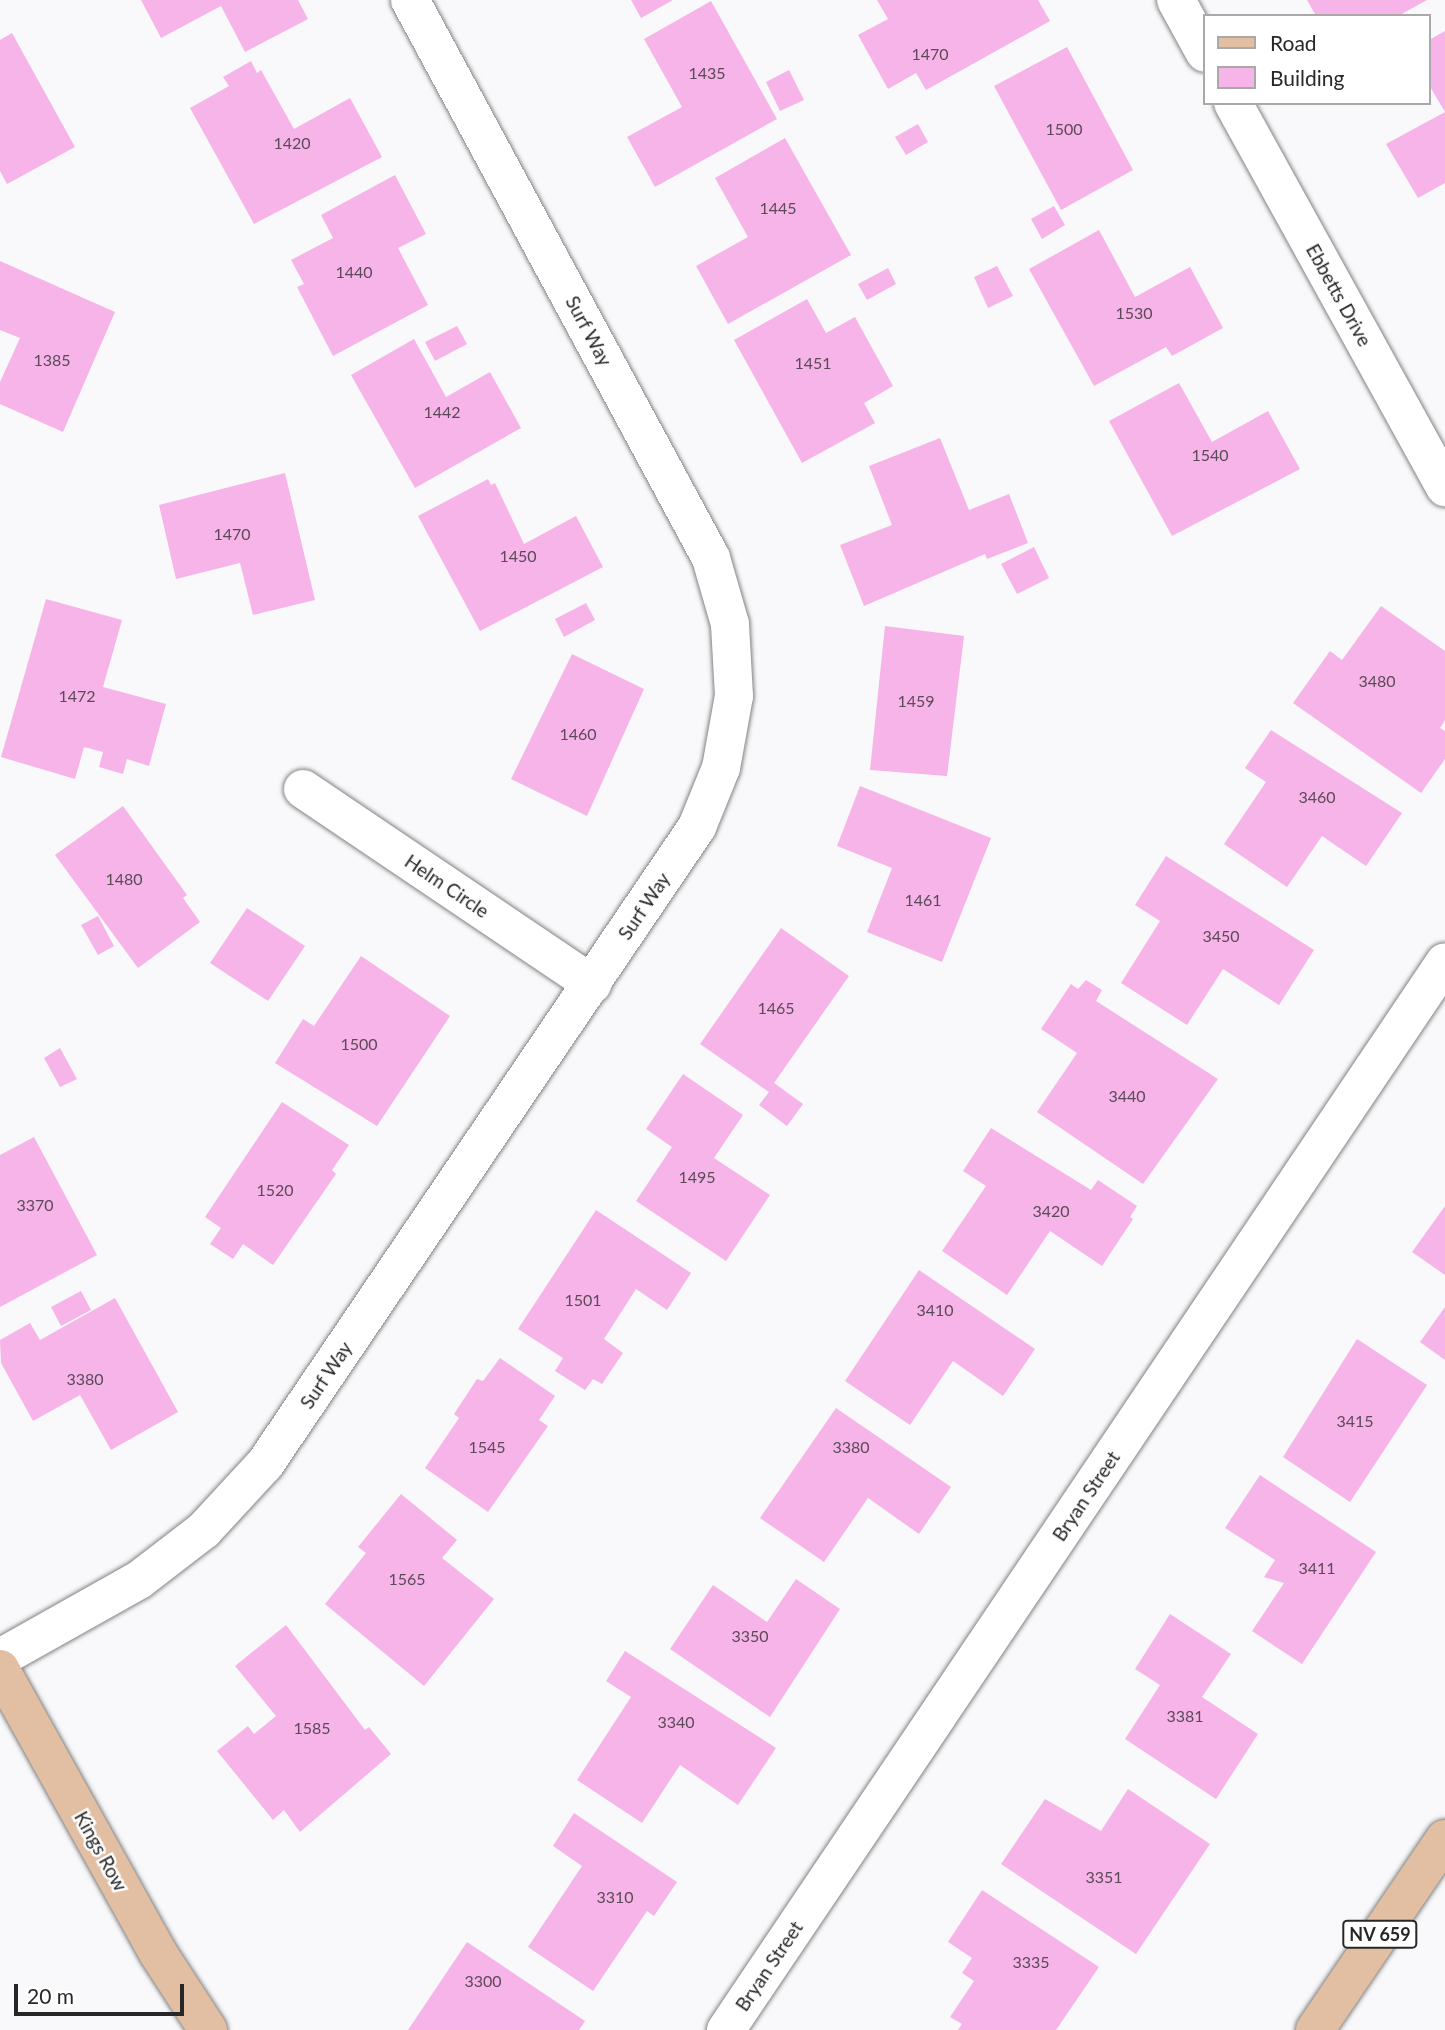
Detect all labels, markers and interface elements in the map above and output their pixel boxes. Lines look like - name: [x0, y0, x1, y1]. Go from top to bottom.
- legend: [1204, 14, 1431, 105]
- text: Road: [1270, 30, 1317, 55]
- house number: 1470: [911, 44, 949, 64]
- house number: 1435: [688, 63, 726, 83]
- text: Building: [1270, 65, 1345, 90]
- house number: 1500: [1045, 119, 1083, 139]
- house number: 1420: [273, 133, 311, 153]
- house number: 1445: [759, 198, 797, 218]
- street label: Ebbetts Drive: [1302, 240, 1376, 350]
- house number: 1440: [335, 262, 373, 282]
- street label: Surf Way: [561, 292, 617, 370]
- house number: 1530: [1115, 303, 1153, 323]
- house number: 1385: [33, 350, 71, 370]
- house number: 1451: [794, 353, 832, 373]
- house number: 1442: [423, 402, 461, 422]
- house number: 1540: [1191, 445, 1229, 465]
- house number: 1470: [213, 524, 251, 544]
- house number: 1450: [499, 546, 537, 566]
- house number: 3480: [1358, 671, 1396, 691]
- house number: 1472: [58, 686, 96, 706]
- house number: 1459: [897, 691, 935, 711]
- house number: 1460: [559, 724, 597, 744]
- house number: 3460: [1298, 787, 1336, 807]
- street label: Helm Circle: [401, 850, 493, 922]
- street label: Surf Way: [613, 868, 675, 944]
- house number: 1480: [105, 869, 143, 889]
- house number: 1461: [904, 890, 942, 910]
- house number: 3450: [1202, 926, 1240, 946]
- house number: 1465: [757, 998, 795, 1018]
- house number: 1500: [340, 1034, 378, 1054]
- house number: 3440: [1108, 1086, 1146, 1106]
- house number: 1495: [678, 1167, 716, 1187]
- house number: 1520: [256, 1180, 294, 1200]
- house number: 3370: [16, 1195, 54, 1215]
- house number: 3420: [1032, 1201, 1070, 1221]
- house number: 1501: [564, 1290, 602, 1310]
- house number: 3410: [916, 1300, 954, 1320]
- street label: Surf Way: [295, 1337, 357, 1413]
- house number: 3380: [66, 1369, 104, 1389]
- house number: 3415: [1336, 1411, 1374, 1431]
- house number: 1545: [468, 1437, 506, 1457]
- house number: 3380: [832, 1437, 870, 1457]
- street label: Bryan Street: [1048, 1447, 1124, 1545]
- house number: 3411: [1298, 1558, 1336, 1578]
- house number: 1565: [388, 1569, 426, 1589]
- house number: 3350: [731, 1626, 769, 1646]
- house number: 3381: [1166, 1706, 1204, 1726]
- house number: 3340: [657, 1712, 695, 1732]
- house number: 1585: [293, 1718, 331, 1738]
- street label: Kings Row: [70, 1807, 132, 1895]
- house number: 3351: [1085, 1867, 1123, 1887]
- house number: 3310: [596, 1887, 634, 1907]
- street label: Bryan Street: [731, 1917, 807, 2015]
- road number: NV 659: [1342, 1920, 1418, 1948]
- house number: 3335: [1012, 1952, 1050, 1972]
- scale bar: [18, 1970, 187, 2014]
- house number: 3300: [464, 1971, 502, 1991]
- text: 20 m: [27, 1983, 74, 2008]

